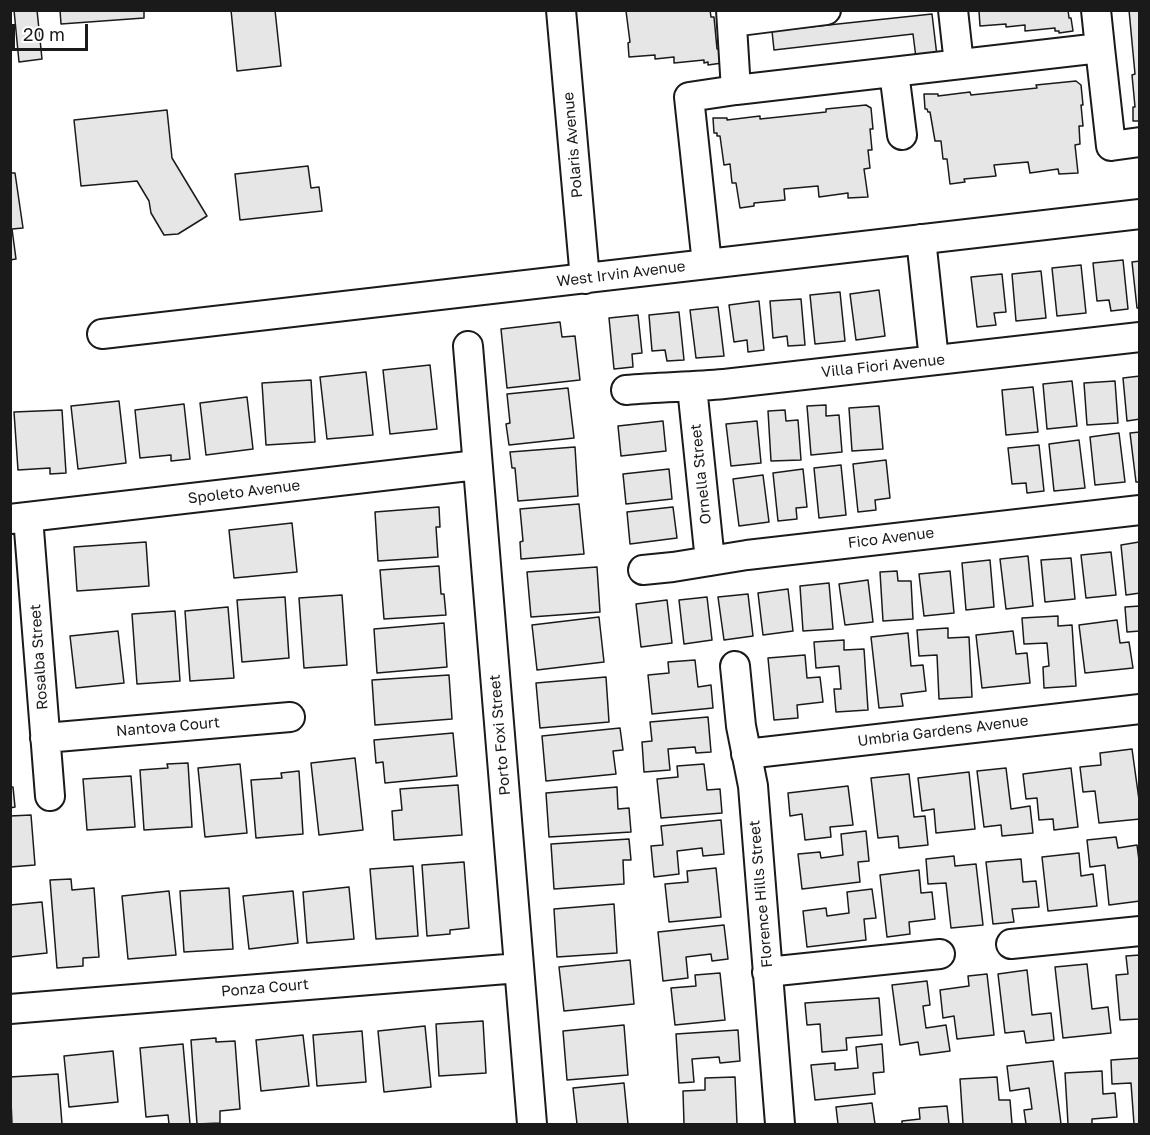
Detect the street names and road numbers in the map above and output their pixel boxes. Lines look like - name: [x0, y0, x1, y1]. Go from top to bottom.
- street label: Polaris Avenue: [559, 91, 587, 199]
- street label: West Irvin Avenue: [556, 257, 686, 291]
- street label: Villa Fiori Avenue: [820, 351, 946, 381]
- street label: Ornella Street: [687, 423, 715, 525]
- street label: Spoleto Avenue: [187, 476, 301, 508]
- street label: Fico Avenue: [847, 524, 935, 552]
- street label: Rosalba Street: [26, 603, 52, 711]
- street label: Porto Foxi Street: [486, 674, 514, 796]
- street label: Umbria Gardens Avenue: [856, 712, 1030, 750]
- street label: Nantova Court: [115, 713, 221, 741]
- street label: Florence Hills Street: [746, 820, 776, 968]
- street label: Ponza Court: [220, 975, 310, 1001]

